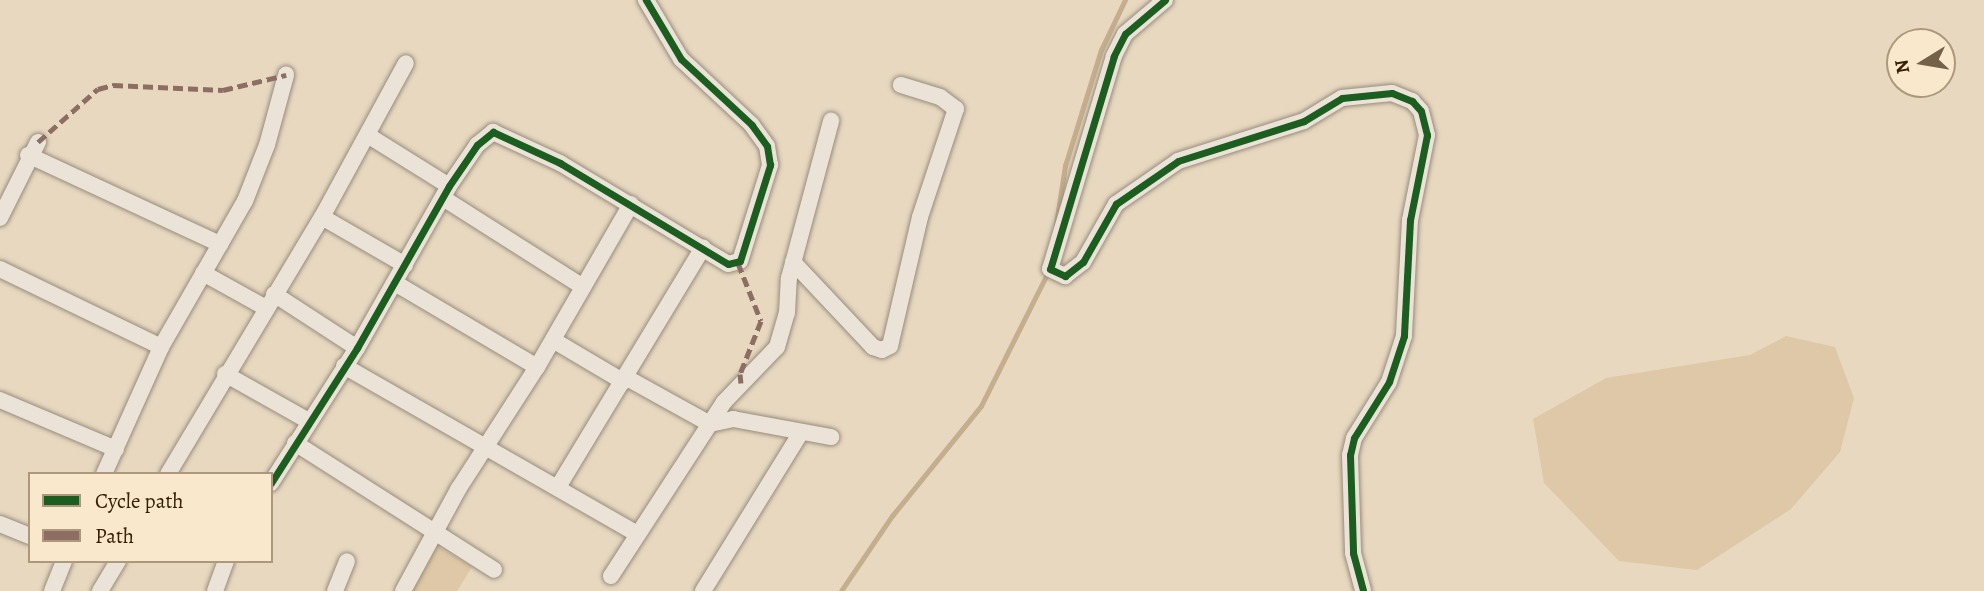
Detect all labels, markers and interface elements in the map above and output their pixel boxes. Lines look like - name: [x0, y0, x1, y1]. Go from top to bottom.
- north arrow: [1886, 28, 1956, 98]
- text: N: [1888, 57, 1916, 76]
- legend: [28, 472, 273, 563]
- text: Cycle path: [95, 487, 184, 515]
- text: Path: [95, 522, 134, 550]

